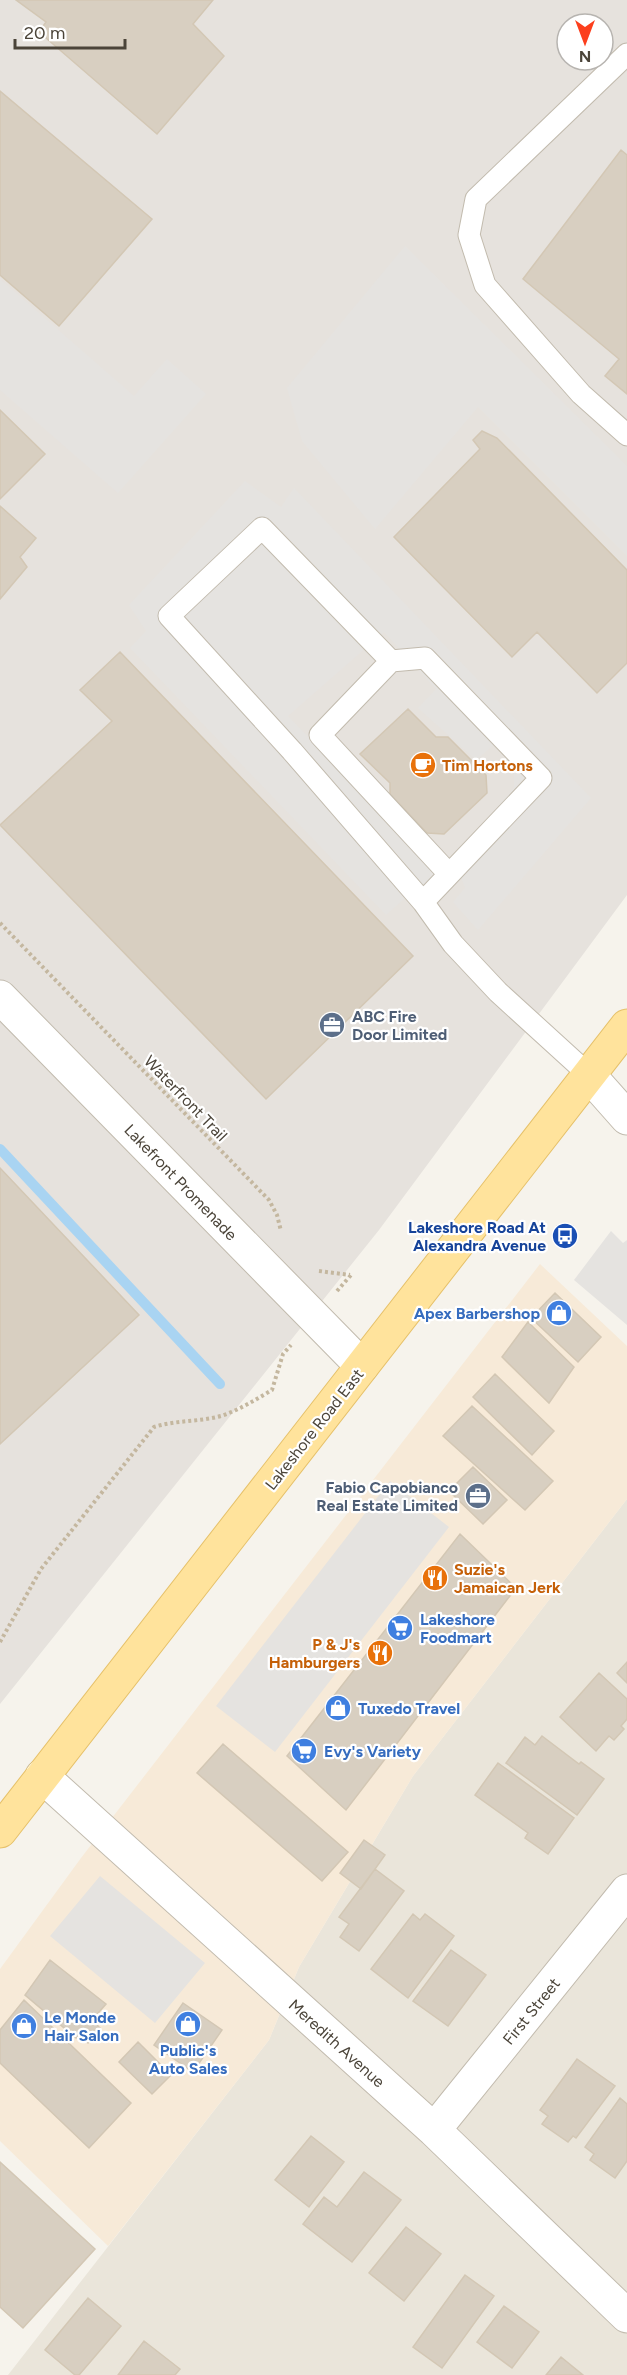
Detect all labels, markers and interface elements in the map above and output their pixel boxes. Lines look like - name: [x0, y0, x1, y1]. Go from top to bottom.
- scale bar: [15, 12, 124, 50]
- north arrow: [555, 12, 615, 72]
- text: 20 m: [24, 22, 65, 44]
- text: N: [579, 47, 591, 66]
- cafe icon: Tim Hortons: [408, 750, 438, 780]
- place label: Tim Hortons: [442, 756, 533, 775]
- place label: ABC Fire Door Limited: [352, 1007, 447, 1044]
- office icon: ABC Fire Door Limited: [317, 1010, 347, 1040]
- street label: Waterfront Trail: [140, 1052, 231, 1145]
- street label: Lakefront Promenade: [120, 1120, 241, 1244]
- place label: Lakeshore Road At Alexandra Avenue: [408, 1218, 546, 1255]
- bus stop icon: Lakeshore Road At Alexandra Avenue: [550, 1221, 580, 1251]
- shop icon: Apex Barbershop: [544, 1298, 574, 1328]
- place label: Apex Barbershop: [414, 1304, 540, 1323]
- street label: Lakeshore Road East: [261, 1365, 368, 1494]
- place label: Fabio Capobianco Real Estate Limited: [316, 1478, 458, 1515]
- office icon: Fabio Capobianco Real Estate Limited: [463, 1481, 493, 1511]
- place label: Suzie's Jamaican Jerk: [454, 1560, 561, 1597]
- restaurant icon: Suzie's Jamaican Jerk: [420, 1563, 450, 1593]
- place label: Lakeshore Foodmart: [420, 1610, 495, 1647]
- supermarket icon: Lakeshore Foodmart: [385, 1613, 415, 1643]
- place label: P & J's Hamburgers: [269, 1635, 361, 1672]
- restaurant icon: P & J's Hamburgers: [365, 1638, 395, 1668]
- shop icon: Tuxedo Travel: [323, 1693, 353, 1723]
- place label: Tuxedo Travel: [358, 1699, 460, 1718]
- supermarket icon: Evy's Variety: [289, 1736, 319, 1766]
- place label: Evy's Variety: [324, 1742, 422, 1761]
- street label: First Street: [499, 1974, 564, 2048]
- street label: Meredith Avenue: [285, 1995, 389, 2092]
- place label: Le Monde Hair Salon: [44, 2008, 119, 2045]
- shop icon: Public's Auto Sales: [173, 2009, 203, 2039]
- shop icon: Le Monde Hair Salon: [9, 2011, 39, 2041]
- place label: Public's Auto Sales: [149, 2041, 228, 2078]

